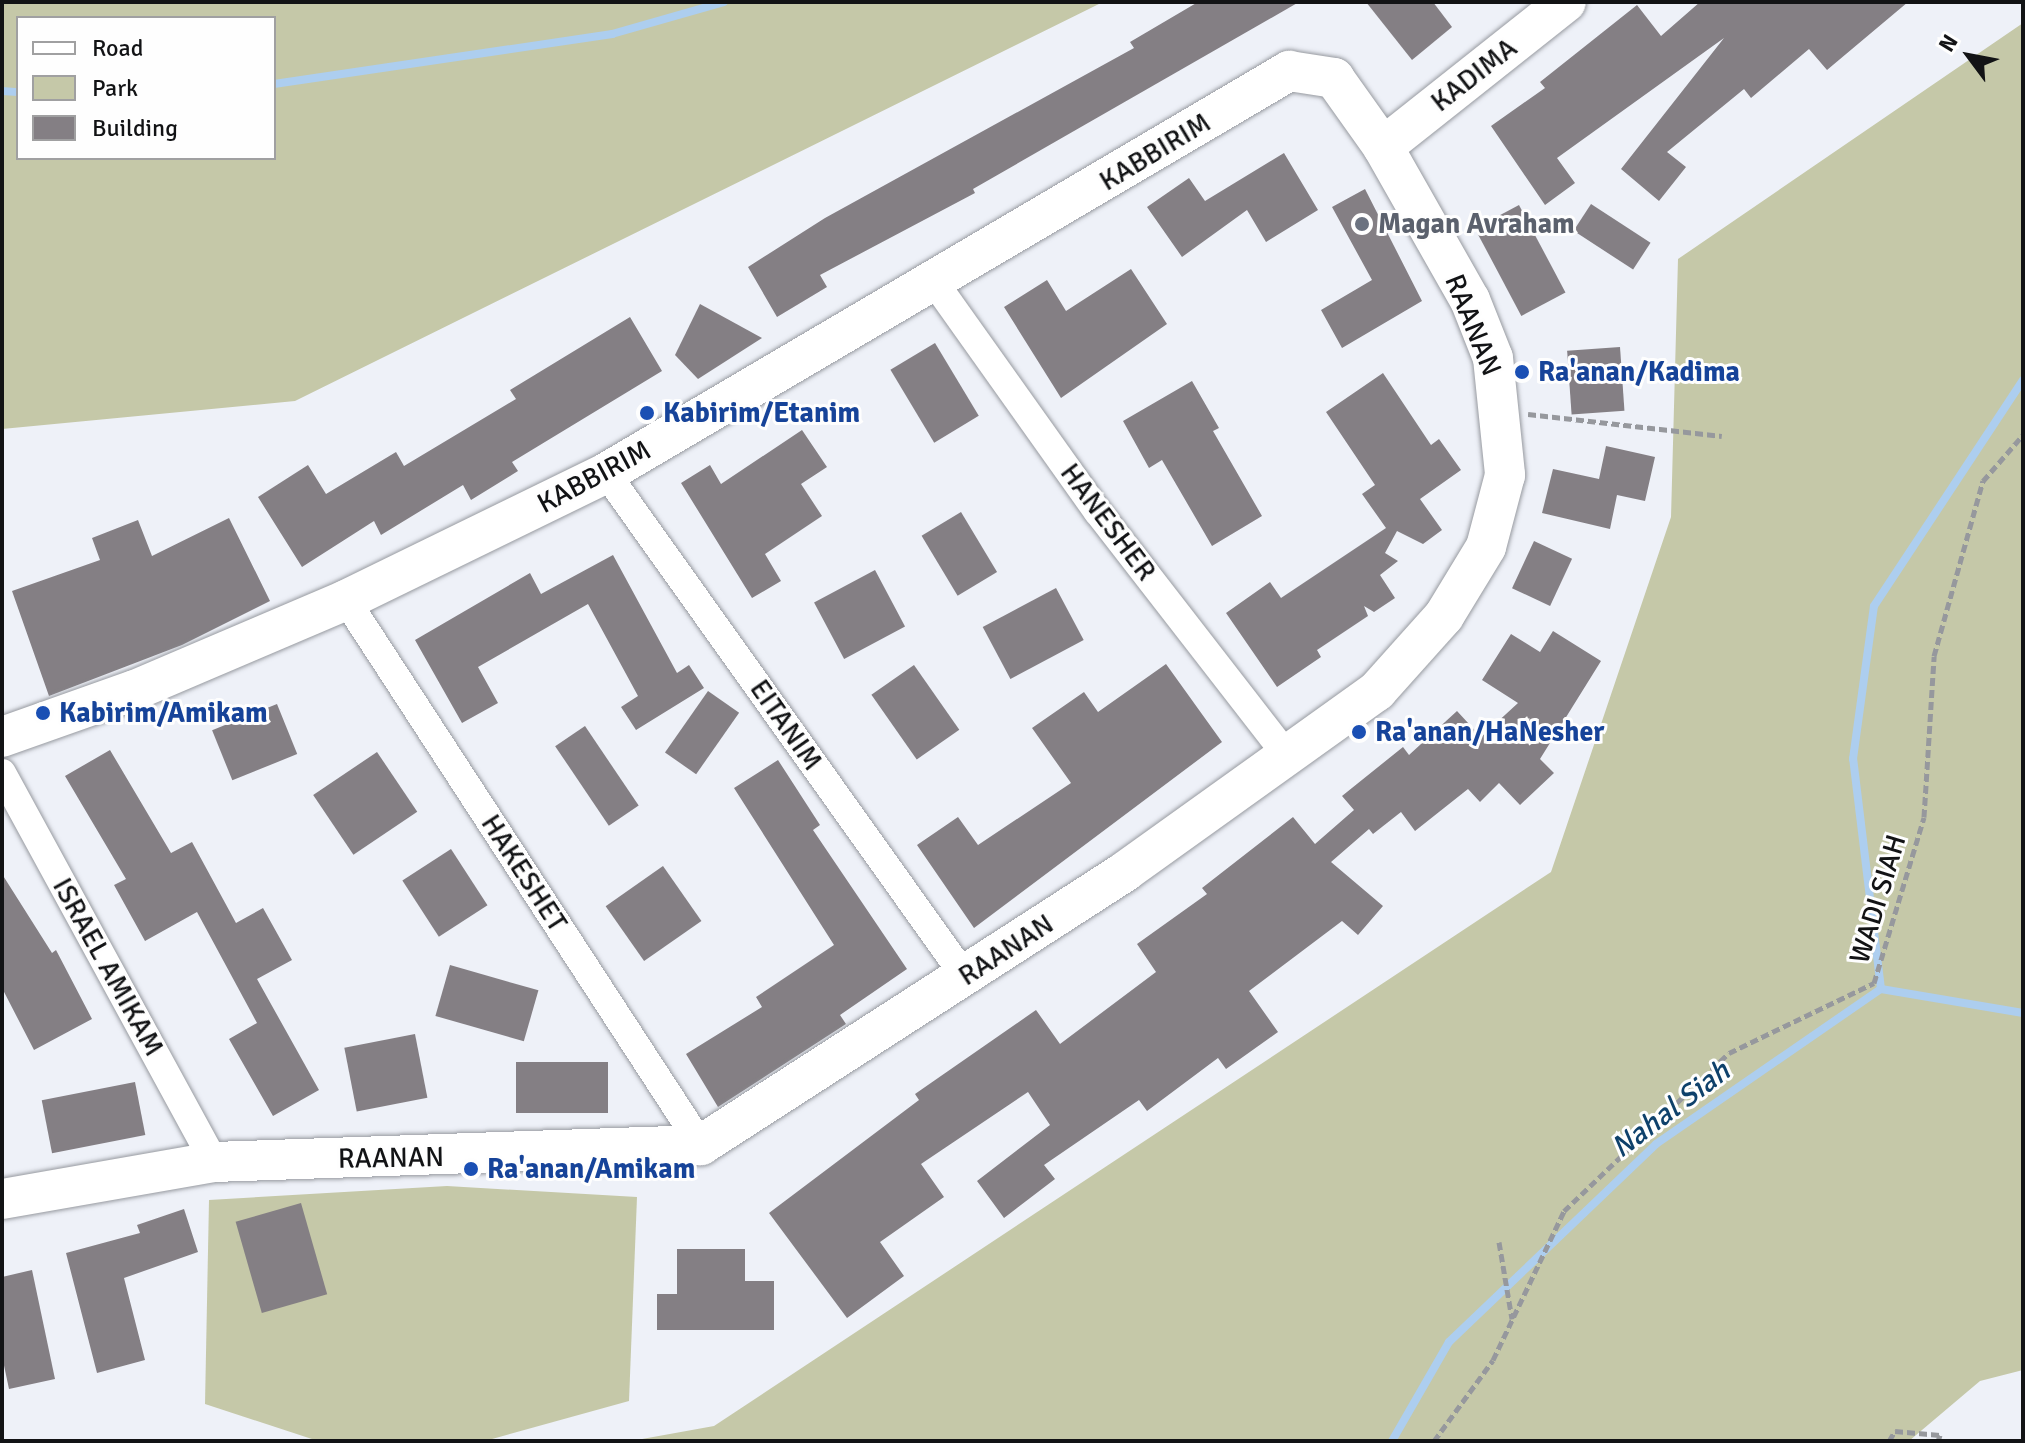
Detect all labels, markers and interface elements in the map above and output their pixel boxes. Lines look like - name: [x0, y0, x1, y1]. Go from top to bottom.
- legend: [16, 16, 276, 160]
- north arrow: [1929, 16, 2009, 96]
- text: N: [1933, 29, 1964, 57]
- street label: KADIMA: [1424, 31, 1524, 119]
- text: Road: [92, 33, 143, 63]
- text: Park: [92, 73, 138, 103]
- street label: KABBIRIM: [1093, 106, 1217, 198]
- text: Building: [92, 113, 178, 143]
- place label: Magan Avraham: [1378, 207, 1575, 241]
- marker: Magan Avraham: [1353, 215, 1371, 233]
- street label: RAANAN: [1438, 269, 1508, 381]
- place label: Ra'anan/Kadima: [1538, 355, 1740, 389]
- marker: Ra'anan/Kadima: [1513, 363, 1531, 381]
- place label: Kabirim/Etanim: [663, 396, 860, 430]
- marker: Kabirim/Etanim: [638, 404, 656, 422]
- street label: KABBIRIM: [532, 433, 656, 521]
- street label: HANESHER: [1053, 457, 1163, 587]
- street label: EITANIM: [743, 673, 829, 777]
- place label: Kabirim/Amikam: [59, 696, 268, 730]
- marker: Kabirim/Amikam: [34, 704, 52, 722]
- place label: Ra'anan/HaNesher: [1375, 715, 1604, 749]
- marker: Ra'anan/HaNesher: [1350, 723, 1368, 741]
- street label: HAKESHET: [474, 808, 574, 938]
- street label: WADI SIAH: [1843, 831, 1913, 967]
- street label: ISRAEL AMIKAM: [45, 872, 171, 1062]
- street label: RAANAN: [952, 907, 1060, 993]
- water label: Nahal Siah: [1605, 1054, 1737, 1166]
- street label: RAANAN: [338, 1140, 444, 1176]
- place label: Ra'anan/Amikam: [487, 1152, 695, 1186]
- marker: Ra'anan/Amikam: [462, 1160, 480, 1178]

